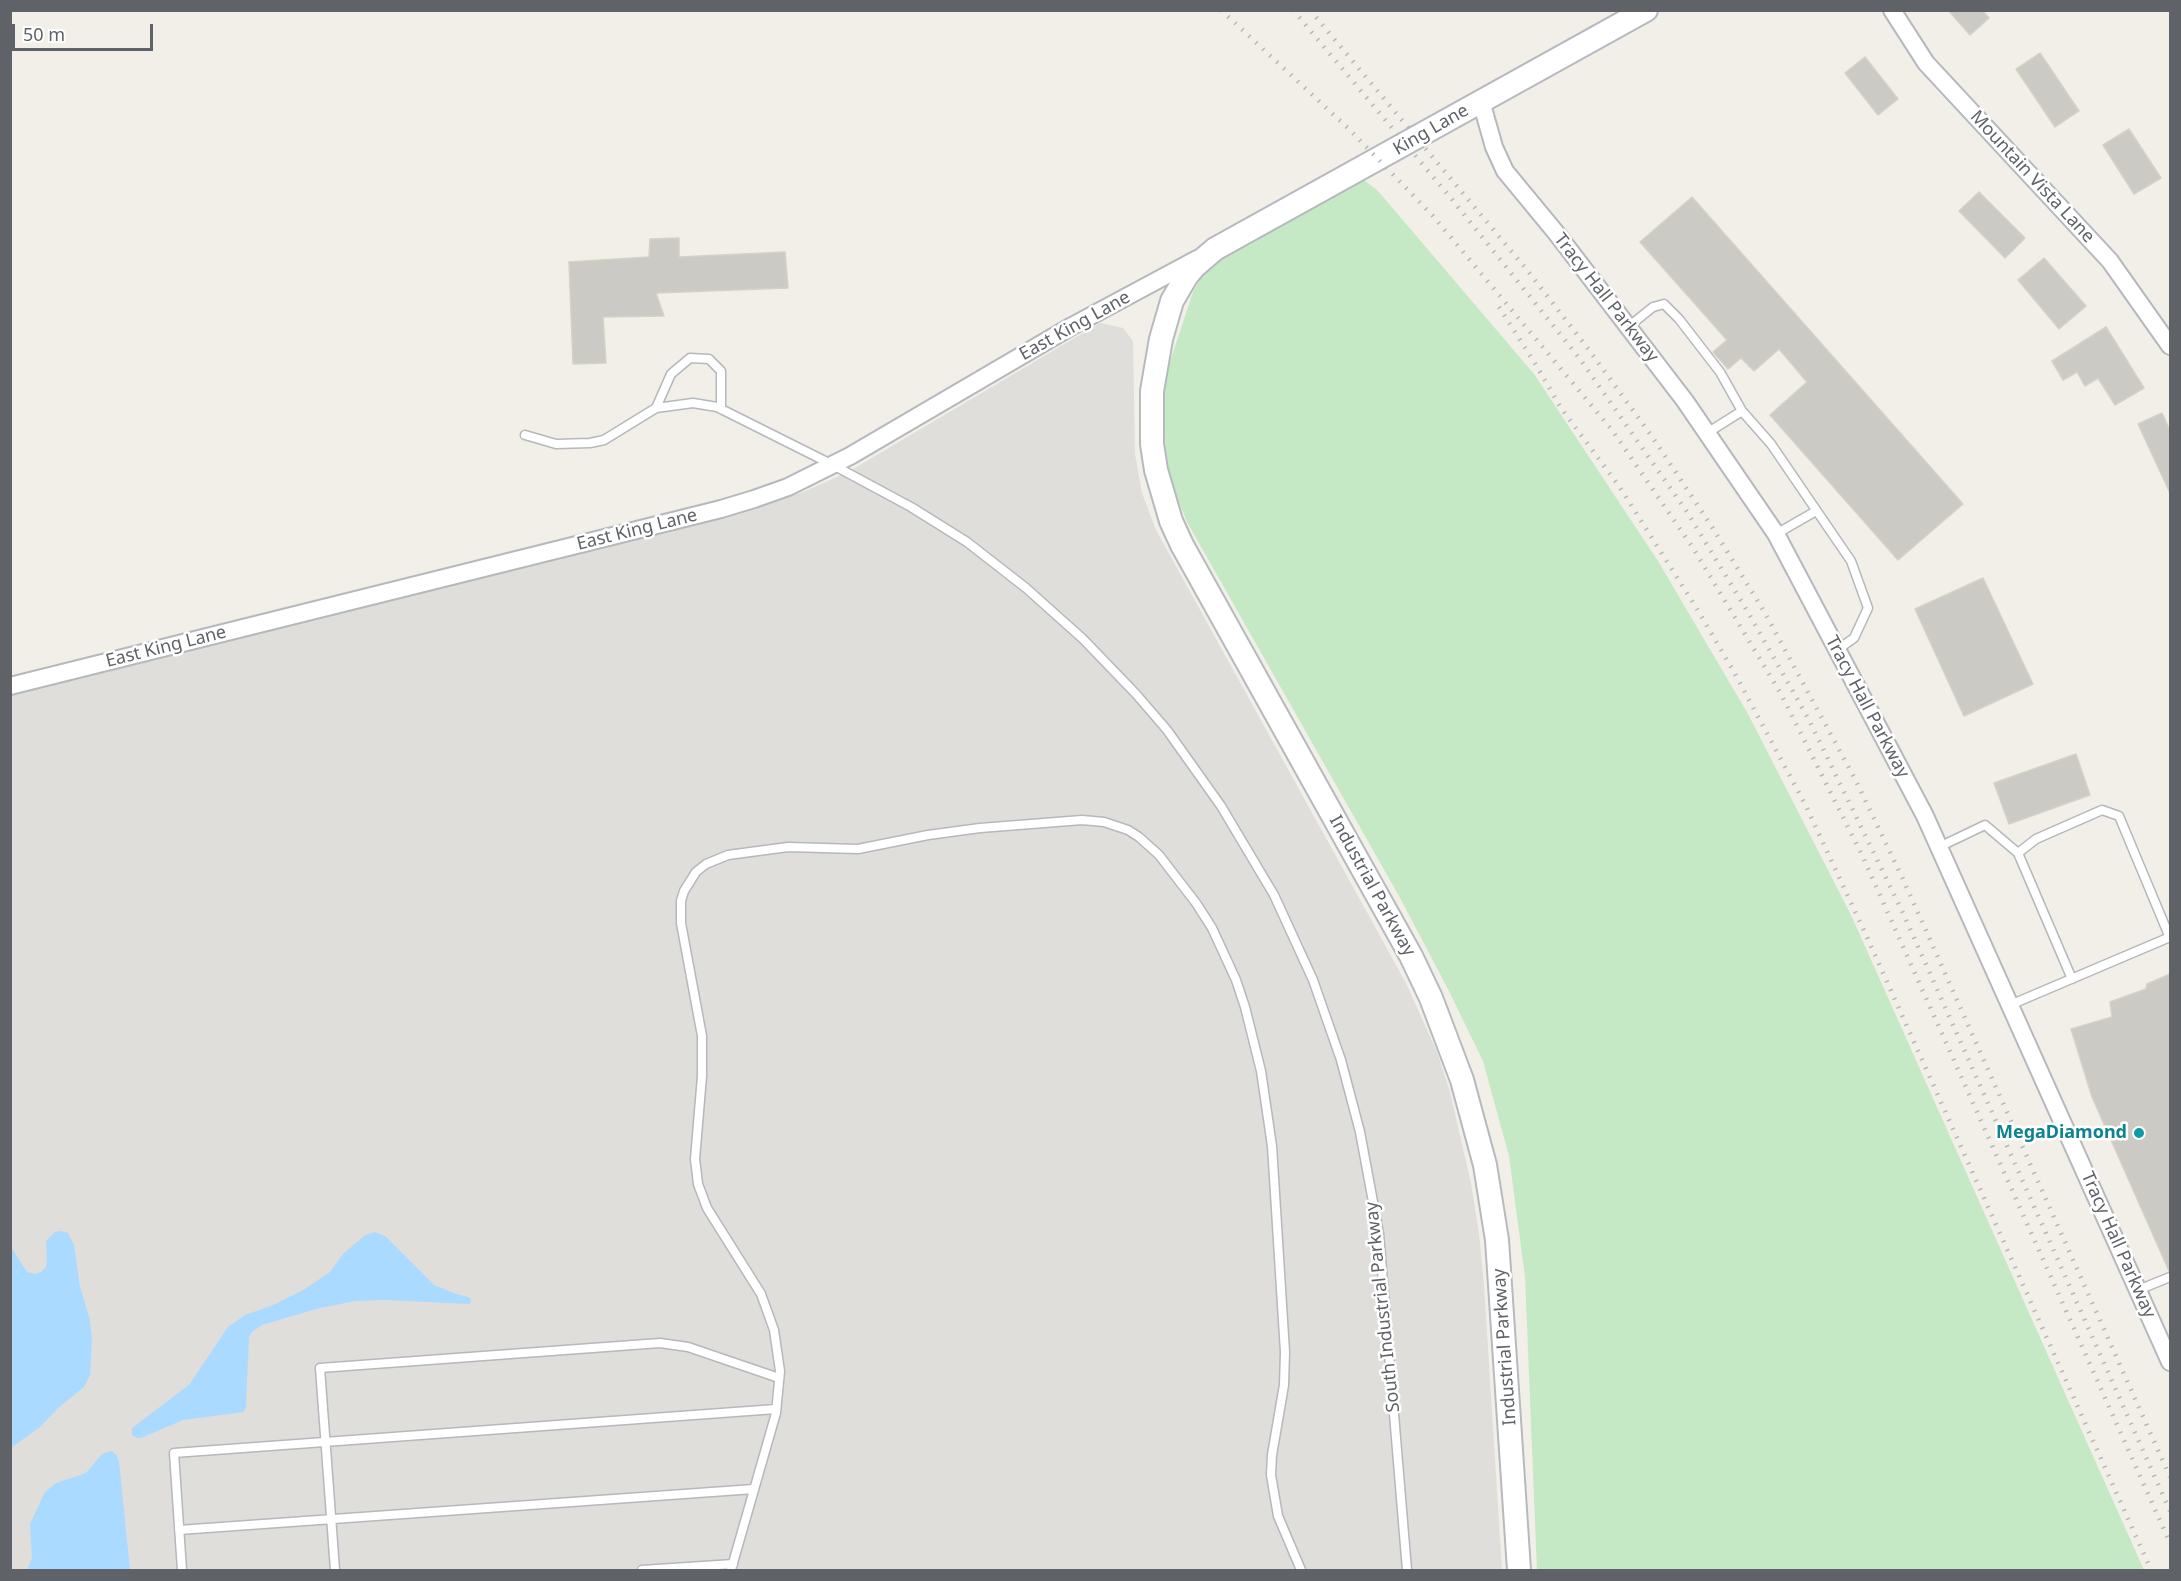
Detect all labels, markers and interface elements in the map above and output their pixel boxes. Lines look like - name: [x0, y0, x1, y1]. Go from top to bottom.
- scale bar: [15, 12, 156, 50]
- text: 50 m: [23, 22, 65, 46]
- street label: King Lane: [1389, 100, 1473, 160]
- street label: Mountain Vista Lane: [1965, 106, 2099, 248]
- street label: Tracy Hall Parkway: [1549, 229, 1663, 367]
- street label: East King Lane: [1016, 287, 1134, 365]
- street label: East King Lane: [575, 505, 699, 555]
- street label: East King Lane: [104, 622, 228, 672]
- street label: Tracy Hall Parkway: [1820, 632, 1914, 782]
- street label: Industrial Parkway: [1324, 812, 1420, 960]
- place label: MegaDiamond: [1996, 1122, 2127, 1144]
- marker: MegaDiamond: [2132, 1126, 2146, 1140]
- street label: Tracy Hall Parkway: [2076, 1169, 2160, 1321]
- street label: South Industrial Parkway: [1361, 1201, 1405, 1413]
- street label: Industrial Parkway: [1489, 1268, 1521, 1426]

